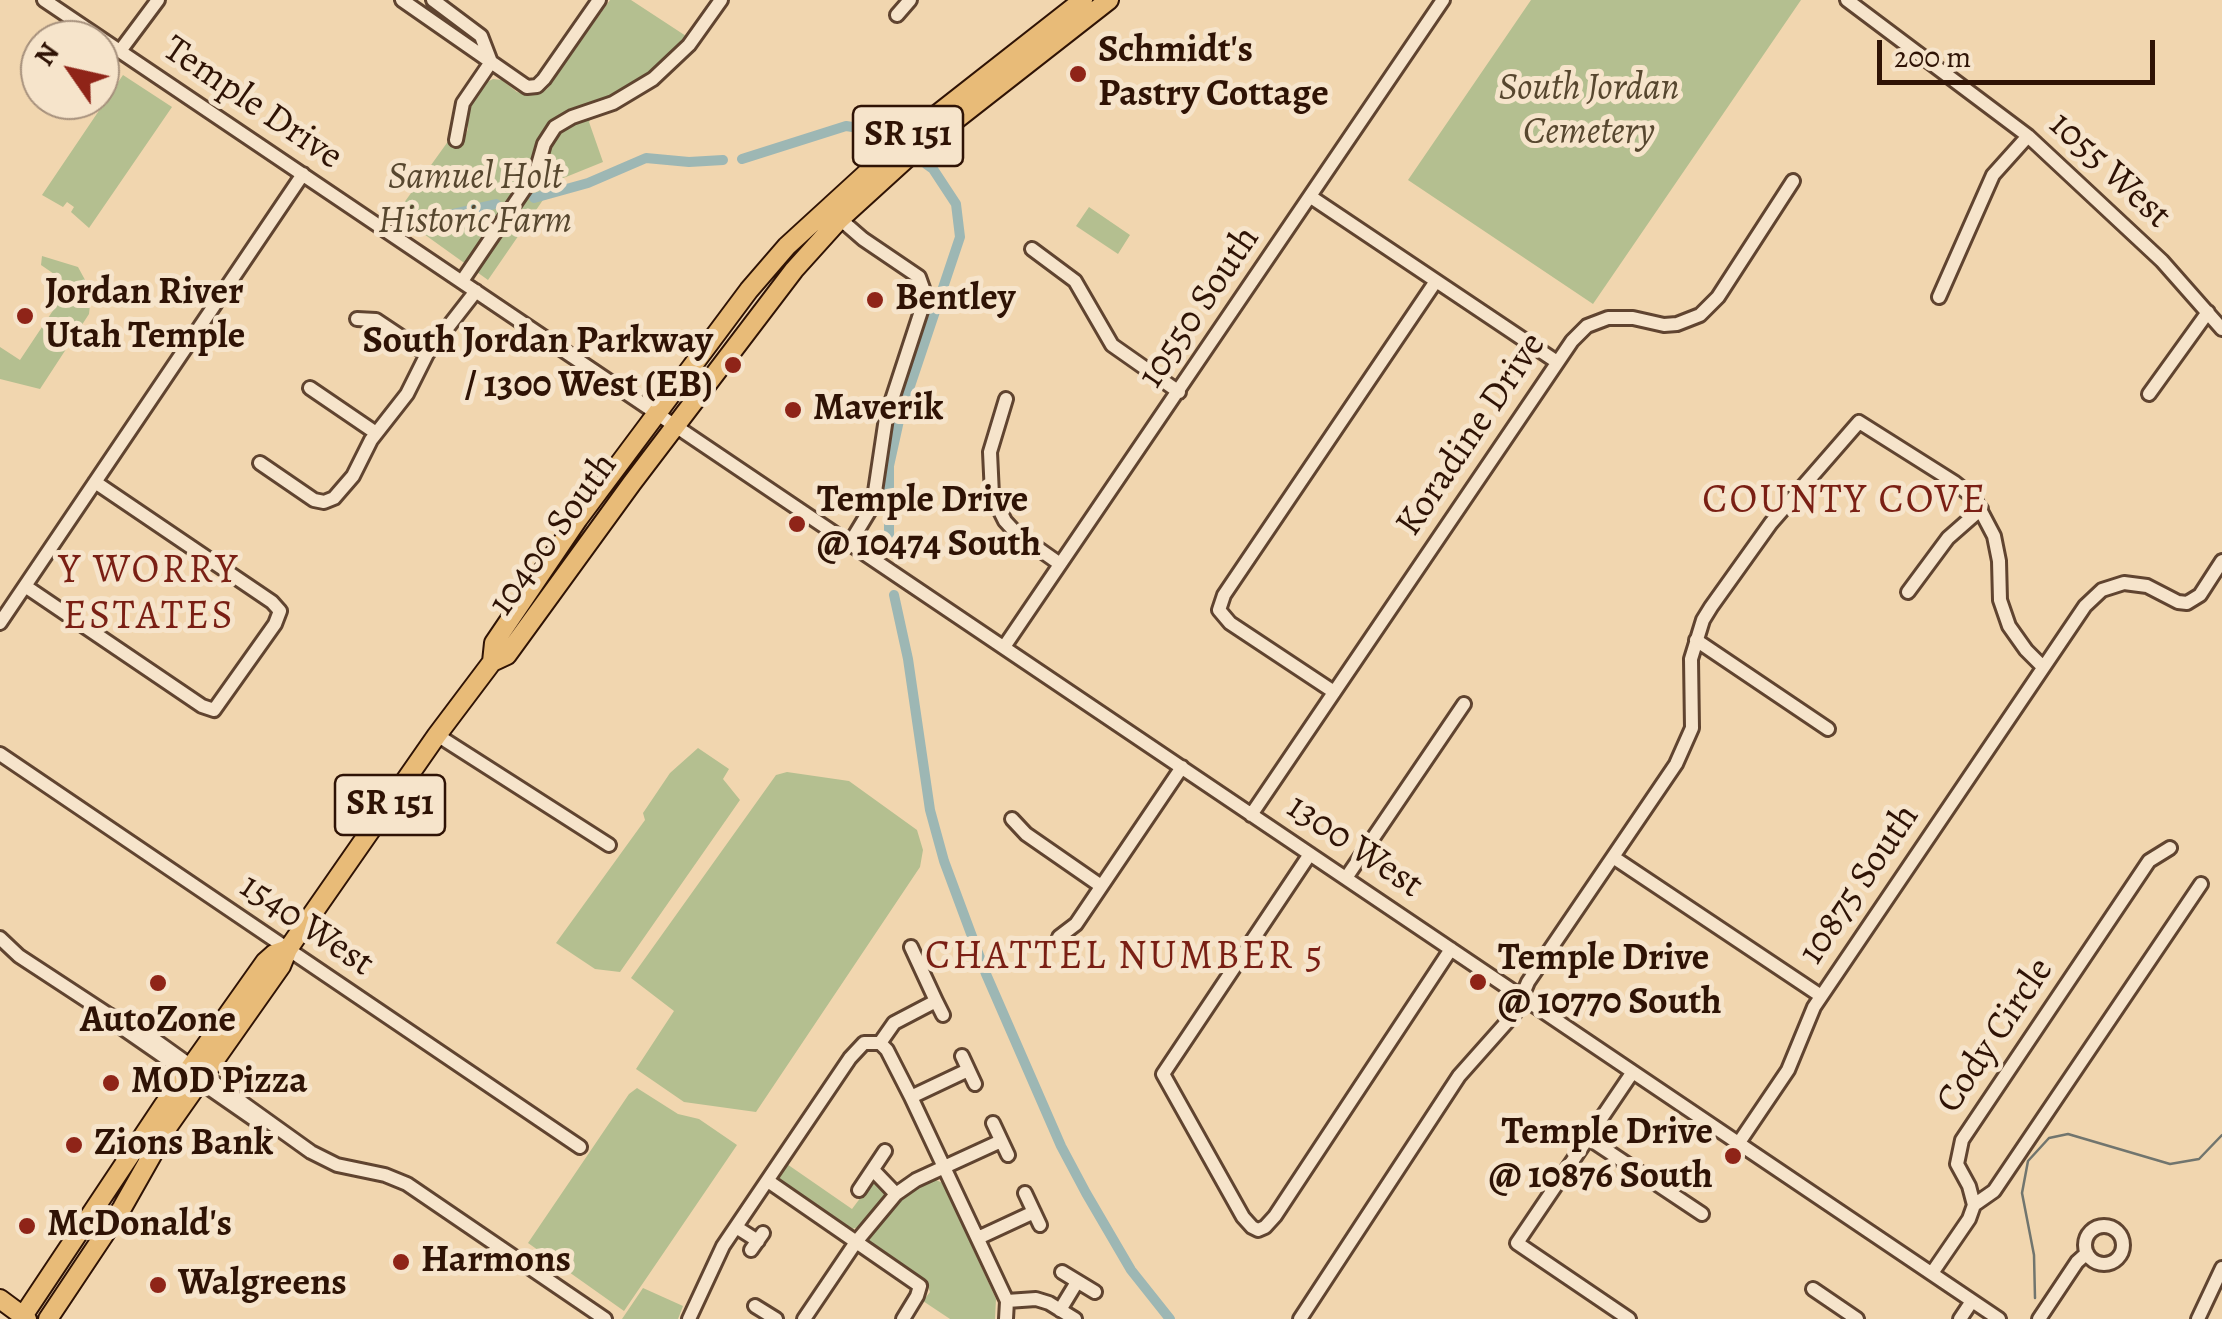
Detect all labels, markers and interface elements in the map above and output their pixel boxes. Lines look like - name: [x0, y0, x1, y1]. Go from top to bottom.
- north arrow: [20, 20, 120, 120]
- scale bar: [1882, 20, 2160, 82]
- street label: Temple Drive: [154, 27, 350, 181]
- place label: Schmidt's Pastry Cottage: [1098, 29, 1329, 118]
- text: N: [25, 35, 68, 73]
- text: 200 m: [1894, 37, 1971, 77]
- marker: Schmidt's Pastry Cottage: [1067, 63, 1089, 85]
- park label: South Jordan Cemetery: [1499, 67, 1679, 156]
- street label: 1055 West: [2038, 103, 2180, 239]
- road number: SR 151: [853, 106, 963, 166]
- park label: Samuel Holt Historic Farm: [378, 156, 572, 245]
- street label: 10550 South: [1129, 218, 1271, 398]
- place label: Jordan River Utah Temple: [45, 271, 245, 360]
- place label: Bentley: [895, 277, 1015, 323]
- marker: Bentley: [864, 289, 886, 311]
- marker: Jordan River Utah Temple: [14, 305, 36, 327]
- place label: South Jordan Parkway / 1300 West (EB): [363, 320, 713, 409]
- street label: Koradine Drive: [1387, 325, 1557, 545]
- marker: South Jordan Parkway / 1300 West (EB): [722, 354, 744, 376]
- place label: Maverik: [813, 387, 943, 433]
- marker: Maverik: [782, 399, 804, 421]
- street label: 10400 South: [480, 445, 628, 625]
- district label: COUNTY COVE: [1702, 478, 1988, 526]
- place label: Temple Drive @ 10474 South: [817, 479, 1041, 568]
- marker: Temple Drive @ 10474 South: [786, 513, 808, 535]
- district label: Y WORRY ESTATES: [58, 548, 240, 642]
- road number: SR 151: [335, 775, 445, 835]
- street label: 1300 West: [1277, 785, 1431, 909]
- street label: 10875 South: [1790, 796, 1930, 974]
- street label: 1540 West: [230, 865, 382, 987]
- district label: CHATTEL NUMBER 5: [925, 934, 1325, 982]
- place label: Temple Drive @ 10770 South: [1498, 937, 1722, 1026]
- street label: Cody Circle: [1928, 950, 2064, 1122]
- marker: Temple Drive @ 10770 South: [1467, 971, 1489, 993]
- marker: AutoZone: [147, 972, 169, 994]
- place label: AutoZone: [80, 999, 236, 1045]
- place label: MOD Pizza: [131, 1060, 307, 1106]
- marker: MOD Pizza: [100, 1072, 122, 1094]
- place label: Temple Drive @ 10876 South: [1489, 1111, 1713, 1200]
- place label: Zions Bank: [94, 1122, 273, 1168]
- marker: Zions Bank: [63, 1134, 85, 1156]
- marker: Temple Drive @ 10876 South: [1722, 1145, 1744, 1167]
- place label: McDonald's: [47, 1203, 232, 1249]
- marker: McDonald's: [16, 1215, 38, 1237]
- place label: Harmons: [421, 1239, 571, 1285]
- marker: Harmons: [390, 1251, 412, 1273]
- place label: Walgreens: [178, 1262, 347, 1308]
- marker: Walgreens: [147, 1274, 169, 1296]

